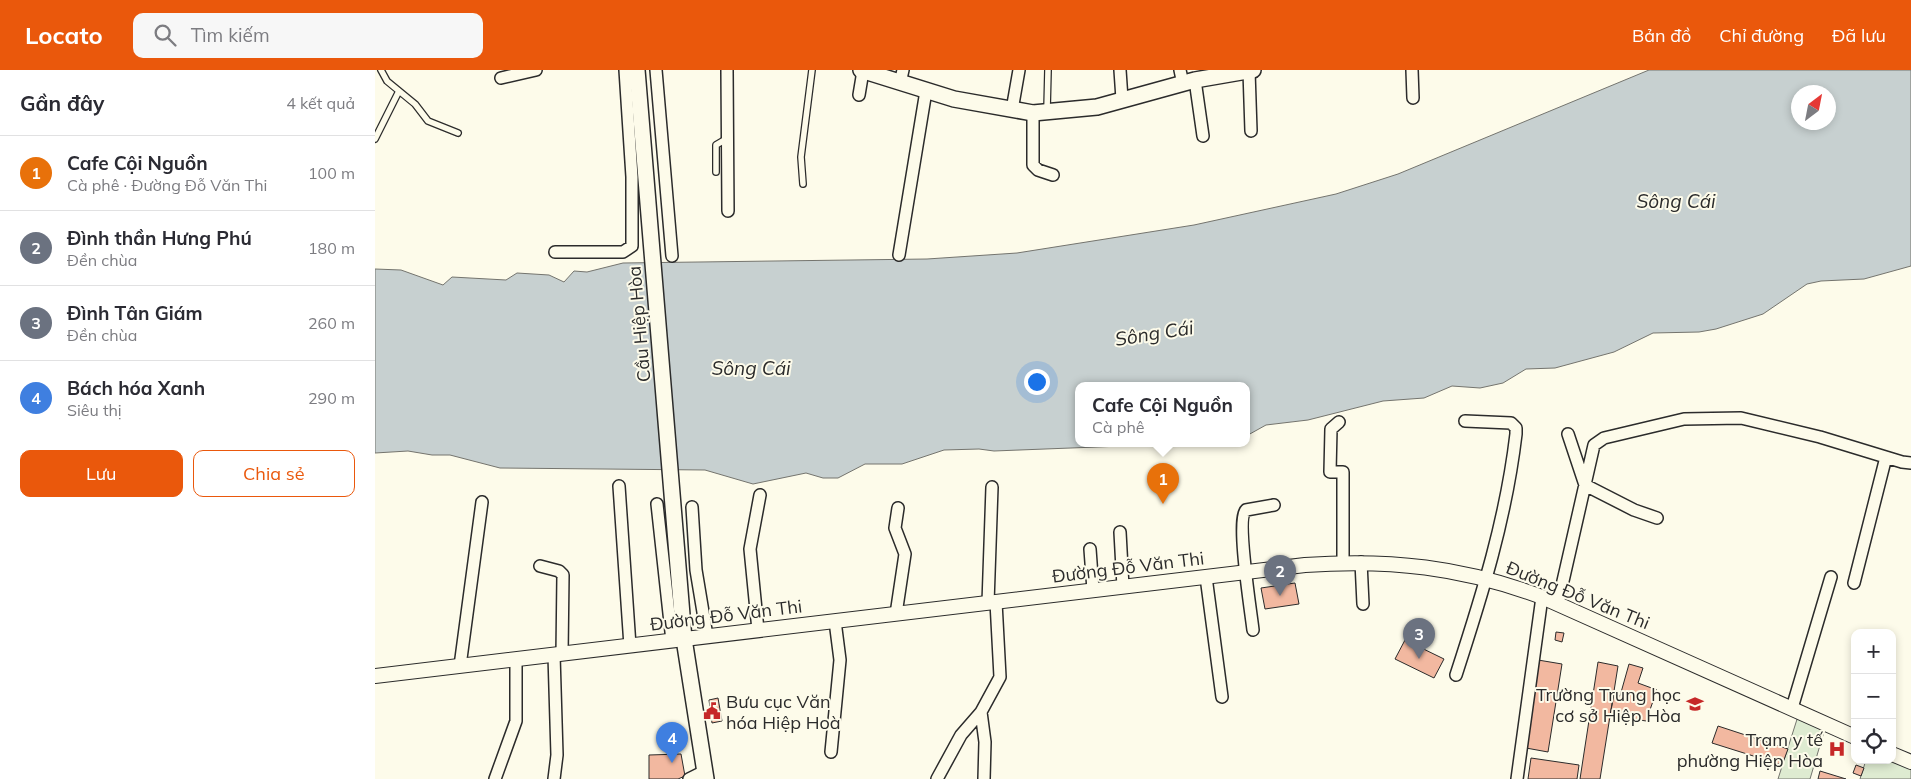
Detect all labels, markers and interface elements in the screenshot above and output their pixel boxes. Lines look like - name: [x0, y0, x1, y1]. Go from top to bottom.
- search box: [133, 13, 483, 58]
- text: Locato: [25, 20, 103, 50]
- icon: search: [151, 21, 179, 49]
- text: Tìm kiếm: [191, 23, 270, 47]
- text: Bản đồ: [1632, 24, 1691, 47]
- text: Chỉ đường: [1719, 24, 1804, 47]
- text: Đã lưu: [1832, 24, 1886, 47]
- north arrow: [1791, 85, 1836, 130]
- text: Gần đây: [20, 90, 104, 116]
- text: 4 kết quả: [286, 93, 355, 113]
- text: Cafe Cội Nguồn: [67, 151, 208, 175]
- text: 1: [31, 163, 41, 183]
- text: 100 m: [308, 163, 355, 183]
- text: Cà phê · Đường Đỗ Văn Thi: [67, 175, 267, 195]
- water label: Sông Cái: [1636, 189, 1716, 213]
- text: Đình thần Hưng Phú: [67, 226, 252, 250]
- text: 2: [31, 238, 41, 258]
- text: 180 m: [308, 238, 355, 258]
- text: Đền chùa: [67, 250, 137, 270]
- street label: Cầu Hiệp Hòa: [622, 265, 656, 383]
- text: Đình Tân Giám: [67, 301, 203, 325]
- text: 3: [31, 313, 41, 333]
- text: 260 m: [308, 313, 355, 333]
- water label: Sông Cái: [1113, 315, 1195, 351]
- text: Đền chùa: [67, 325, 137, 345]
- water label: Sông Cái: [711, 356, 791, 380]
- your location: [1024, 369, 1050, 395]
- text: Bách hóa Xanh: [67, 376, 205, 400]
- popup: [1075, 382, 1250, 447]
- text: 4: [31, 388, 41, 408]
- text: 290 m: [308, 388, 355, 408]
- text: Cafe Cội Nguồn: [1092, 393, 1233, 417]
- text: Siêu thị: [67, 400, 122, 420]
- text: Cà phê: [1092, 417, 1145, 437]
- button: Lưu: [20, 450, 183, 497]
- button: Chia sẻ: [193, 450, 355, 497]
- pin: 1: [1147, 463, 1179, 504]
- street label: Đường Đỗ Văn Thi: [1051, 546, 1205, 588]
- pin: 2: [1264, 555, 1296, 596]
- street label: Đường Đỗ Văn Thi: [1503, 556, 1653, 634]
- street label: Đường Đỗ Văn Thi: [649, 594, 803, 636]
- pin: 3: [1403, 618, 1435, 659]
- map controls: [1851, 629, 1896, 764]
- button: +: [1851, 629, 1896, 674]
- button: −: [1851, 674, 1896, 719]
- place label: Trường Trung học cơ sở Hiệp Hòa: [1536, 683, 1681, 727]
- place label: Bưu cục Văn hóa Hiệp Hoà: [726, 690, 841, 734]
- school or university icon: Trường Trung học cơ sở Hiệp Hòa: [1685, 694, 1705, 714]
- public building icon: Bưu cục Văn hóa Hiệp Hoà: [702, 701, 722, 721]
- button: locate: [1851, 719, 1896, 764]
- pin: 4: [656, 722, 688, 763]
- place label: Trạm y tế phường Hiệp Hòa: [1677, 728, 1823, 772]
- hospital icon: Trạm y tế phường Hiệp Hòa: [1827, 739, 1847, 759]

